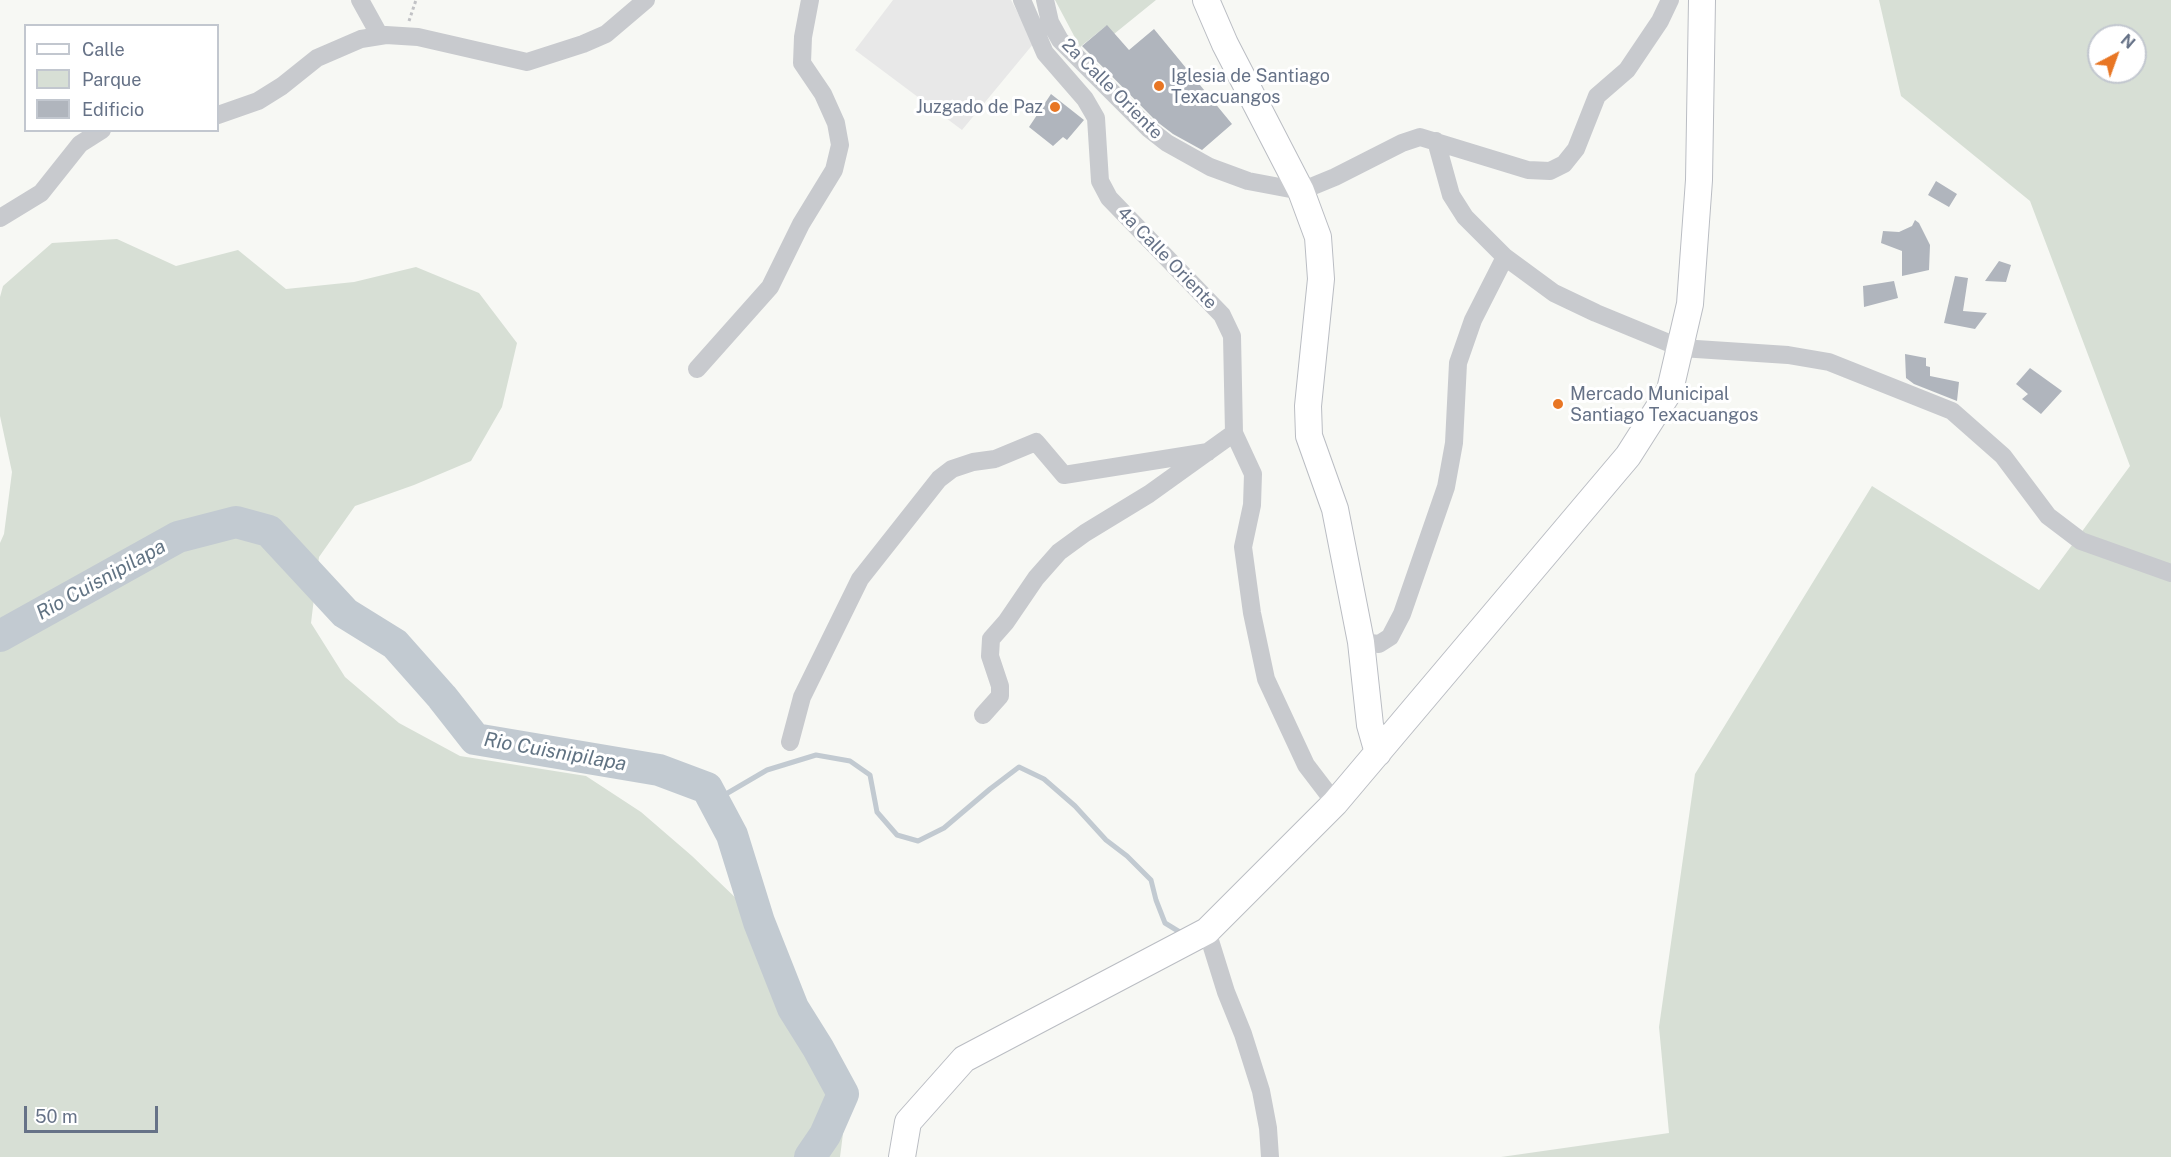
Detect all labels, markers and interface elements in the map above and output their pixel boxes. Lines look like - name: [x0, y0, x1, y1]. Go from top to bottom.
- legend: [24, 24, 219, 132]
- north arrow: [2087, 24, 2147, 84]
- text: N: [2117, 30, 2139, 53]
- street label: 2a Calle Oriente: [1057, 34, 1167, 144]
- text: Calle: [82, 39, 125, 60]
- place label: Iglesia de Santiago Texacuangos: [1171, 65, 1330, 107]
- text: Parque: [82, 69, 142, 90]
- marker: Iglesia de Santiago Texacuangos: [1152, 79, 1166, 93]
- place label: Juzgado de Paz: [916, 96, 1043, 118]
- text: Edificio: [82, 99, 144, 120]
- marker: Juzgado de Paz: [1048, 100, 1062, 114]
- street label: 4a Calle Oriente: [1113, 202, 1221, 314]
- place label: Mercado Municipal Santiago Texacuangos: [1570, 383, 1758, 426]
- marker: Mercado Municipal Santiago Texacuangos: [1551, 397, 1565, 411]
- water label: Rio Cuisnipilapa: [32, 535, 170, 625]
- water label: Rio Cuisnipilapa: [482, 728, 628, 776]
- scale bar: [27, 1094, 160, 1132]
- text: 50 m: [35, 1106, 78, 1127]

